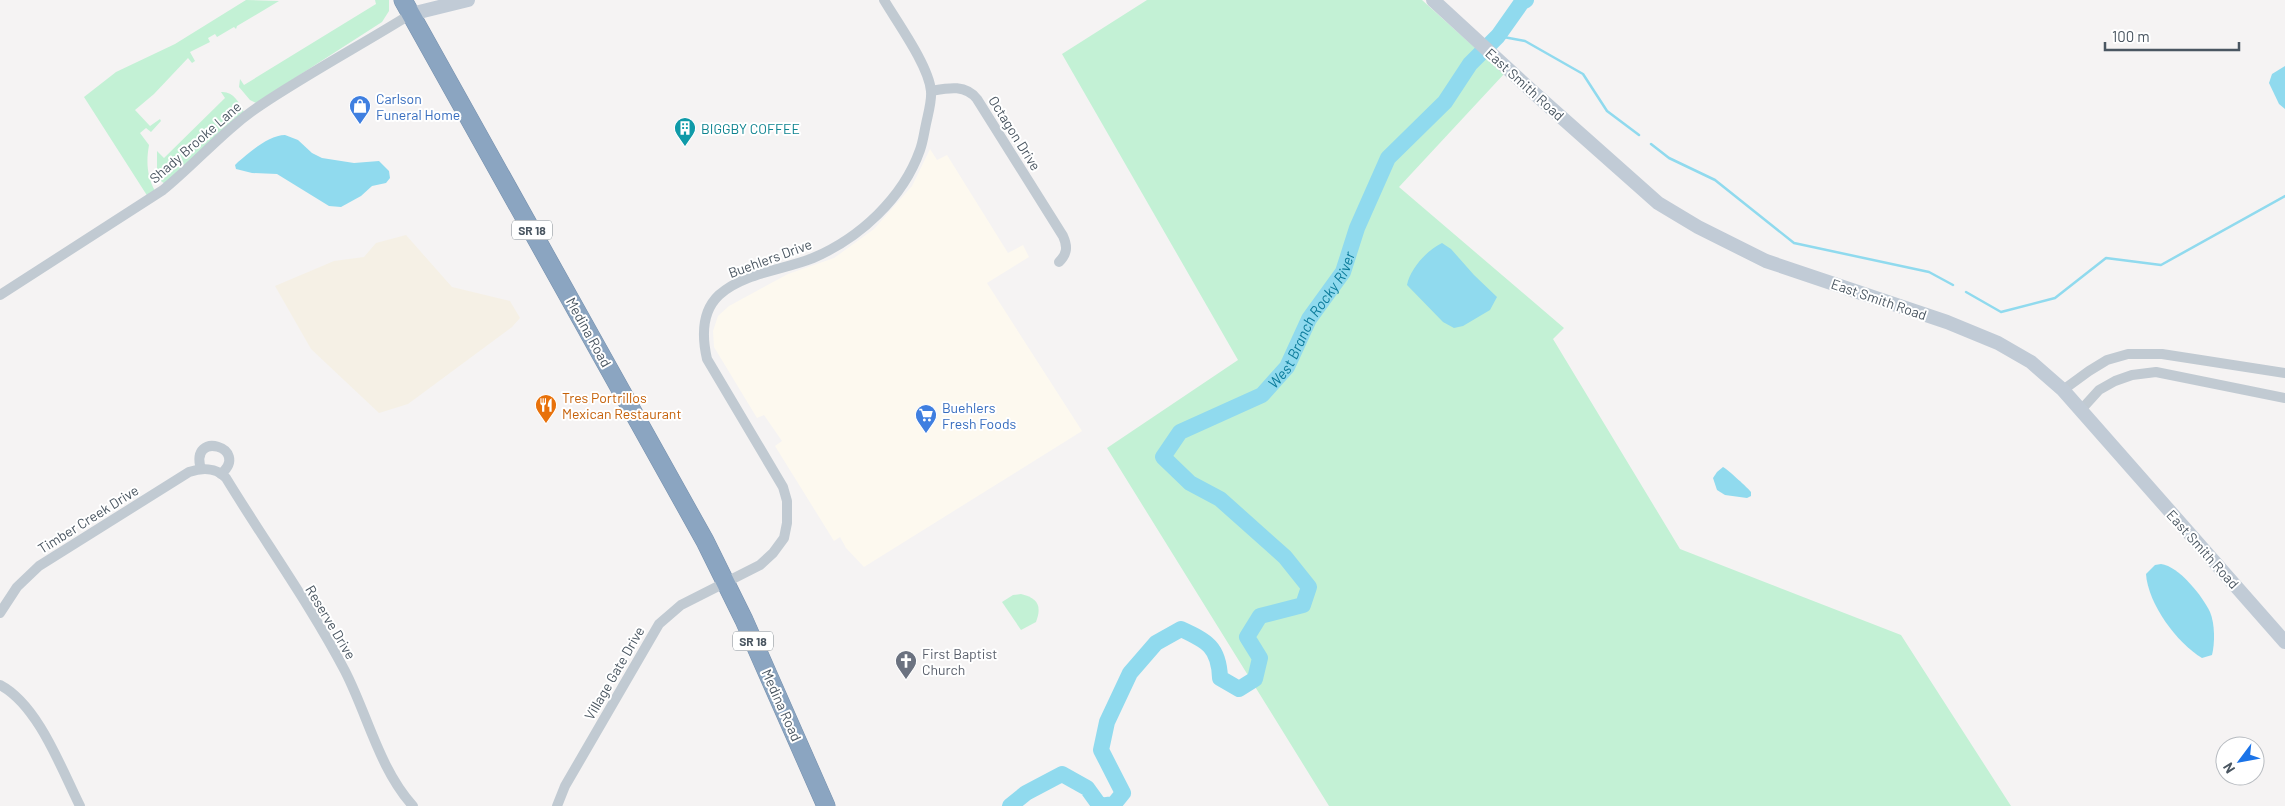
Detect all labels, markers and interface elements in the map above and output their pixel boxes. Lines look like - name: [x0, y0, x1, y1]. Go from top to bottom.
- scale bar: [2105, 20, 2239, 52]
- text: 100 m: [2112, 27, 2150, 45]
- street label: East Smith Road: [1482, 44, 1568, 124]
- place label: Carlson Funeral Home: [376, 90, 460, 123]
- street label: Octagon Drive: [985, 93, 1045, 173]
- shop icon: Carlson Funeral Home: [348, 94, 372, 125]
- street label: Shady Brooke Lane: [146, 98, 244, 186]
- building icon: BIGGBY COFFEE: [673, 116, 697, 147]
- place label: BIGGBY COFFEE: [701, 120, 800, 137]
- road number: SR 18: [512, 220, 552, 240]
- street label: Buehlers Drive: [726, 235, 814, 281]
- water label: West Branch Rocky River: [1264, 249, 1358, 392]
- street label: East Smith Road: [1829, 275, 1929, 323]
- street label: Medina Road: [563, 294, 615, 370]
- place label: Tres Portrillos Mexican Restaurant: [562, 389, 682, 422]
- restaurant icon: Tres Portrillos Mexican Restaurant: [534, 393, 558, 424]
- place label: Buehlers Fresh Foods: [942, 399, 1017, 432]
- supermarket icon: Buehlers Fresh Foods: [914, 403, 938, 434]
- street label: Timber Creek Drive: [35, 481, 141, 557]
- street label: East Smith Road: [2163, 506, 2243, 592]
- street label: Reserve Drive: [302, 582, 360, 662]
- street label: Village Gate Drive: [580, 623, 648, 723]
- road number: SR 18: [733, 631, 773, 650]
- place label: First Baptist Church: [922, 645, 997, 678]
- church icon: First Baptist Church: [894, 649, 918, 680]
- street label: Medina Road: [759, 666, 805, 744]
- north arrow: [2215, 736, 2265, 786]
- text: N: [2219, 760, 2238, 777]

